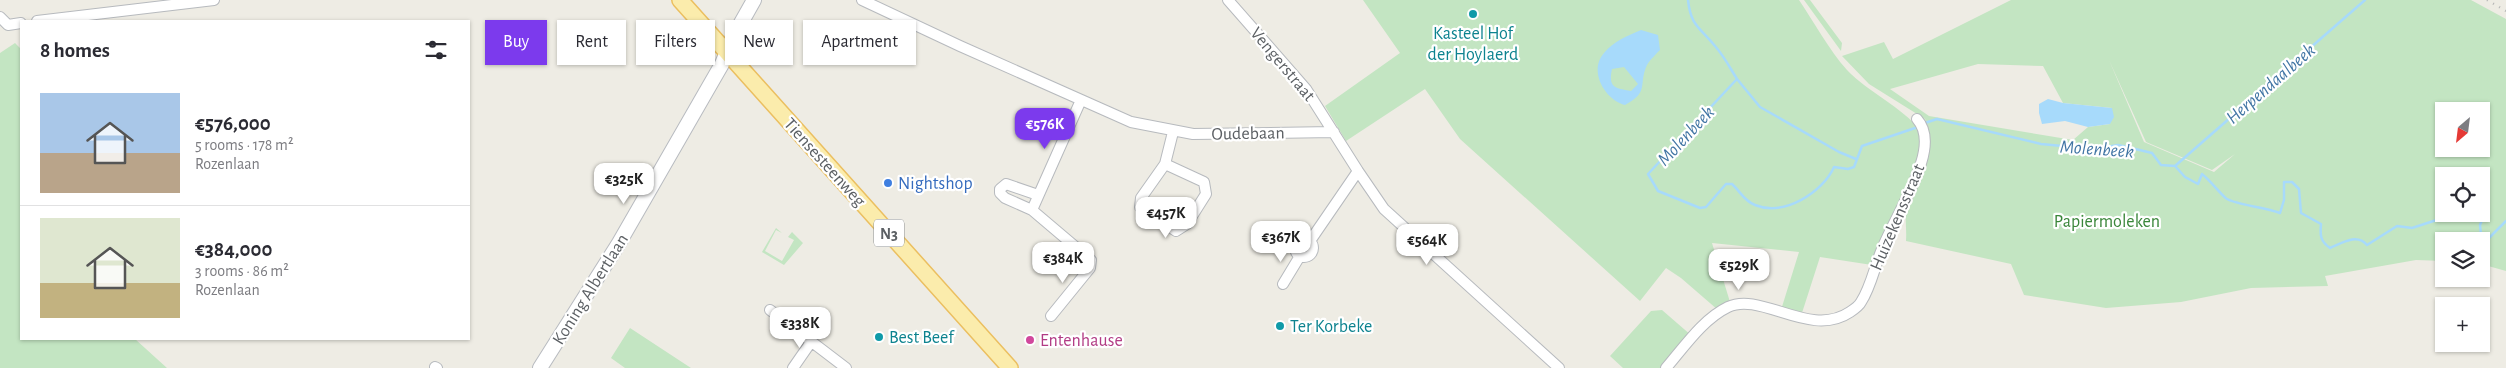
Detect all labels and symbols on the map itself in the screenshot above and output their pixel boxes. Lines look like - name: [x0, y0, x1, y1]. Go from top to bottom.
- marker: Kasteel Hof der Hoylaerd: [1467, 8, 1479, 20]
- street label: Vengerstraat: [1246, 24, 1318, 105]
- place label: Kasteel Hof der Hoylaerd: [1428, 25, 1518, 64]
- water label: Herpendaalbeek: [2223, 40, 2319, 128]
- water label: Molenbeek: [1654, 102, 1718, 170]
- north arrow: [2435, 102, 2490, 158]
- pin: €576K: [1010, 108, 1080, 150]
- street label: Tiensesteenweg: [780, 115, 869, 211]
- street label: Oudebaan: [1211, 124, 1285, 144]
- water label: Molenbeek: [2059, 137, 2135, 162]
- street label: Huizekensstraat: [1867, 161, 1929, 273]
- pin: €325K: [589, 162, 659, 205]
- place label: Nightshop: [898, 175, 973, 193]
- marker: Nightshop: [882, 177, 894, 189]
- pin: €457K: [1131, 196, 1201, 239]
- park label: Papiermoleken: [2054, 213, 2160, 231]
- road number: N3: [874, 220, 904, 247]
- pin: €367K: [1246, 220, 1316, 263]
- pin: €564K: [1392, 224, 1462, 266]
- street label: Koning Albertlaan: [550, 231, 632, 348]
- pin: €384K: [1028, 242, 1098, 284]
- pin: €529K: [1704, 248, 1774, 291]
- pin: €338K: [765, 306, 835, 349]
- place label: Ter Korbeke: [1290, 318, 1372, 336]
- marker: Ter Korbeke: [1274, 320, 1286, 332]
- place label: Best Beef: [889, 329, 955, 347]
- marker: Best Beef: [873, 331, 885, 343]
- place label: Entenhause: [1040, 332, 1123, 350]
- marker: Entenhause: [1024, 334, 1036, 346]

